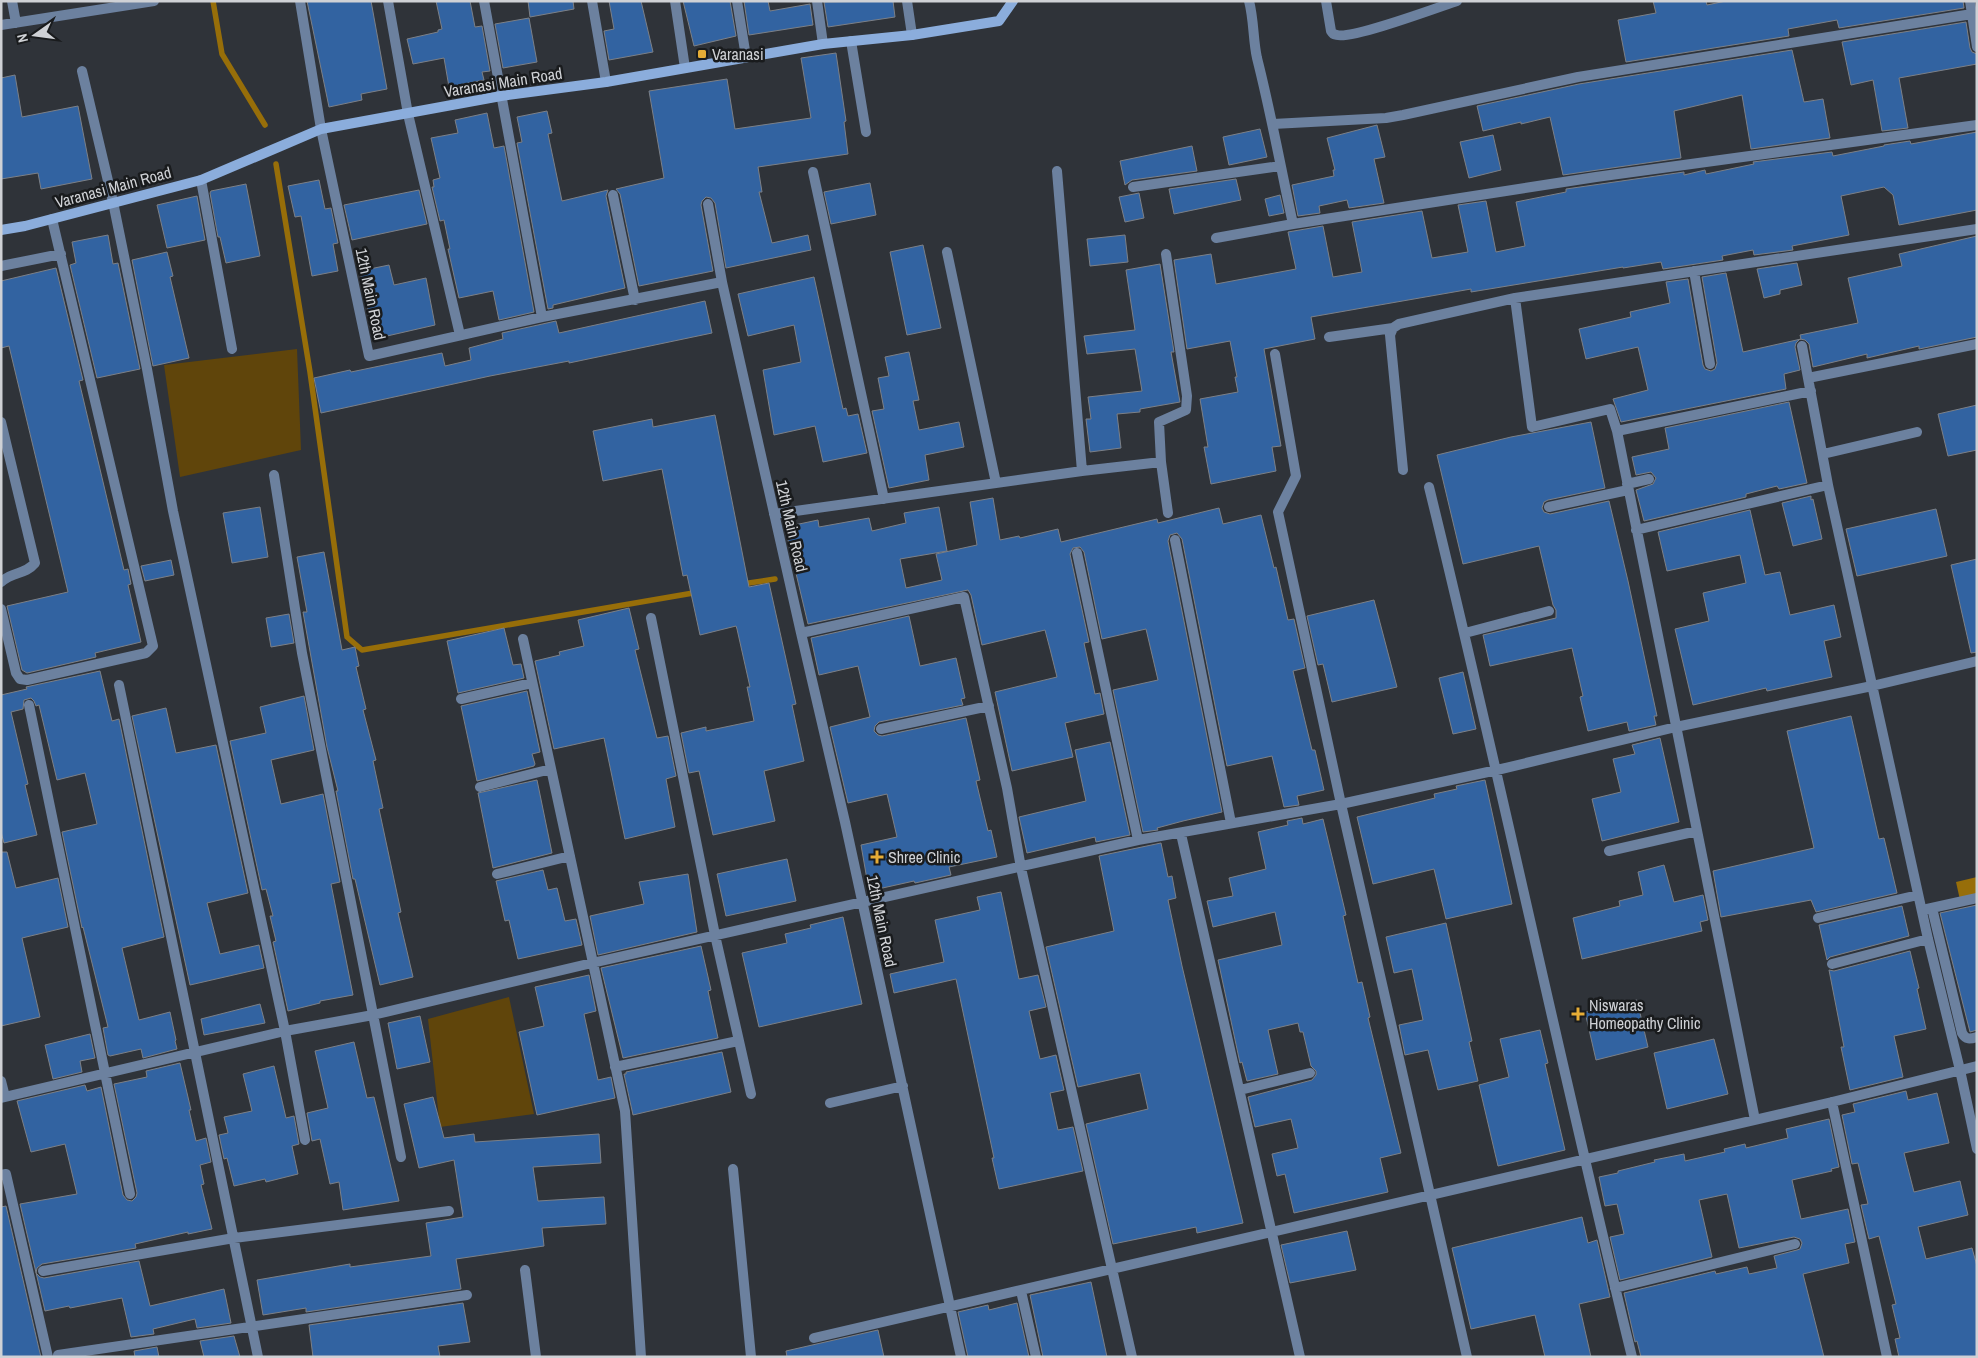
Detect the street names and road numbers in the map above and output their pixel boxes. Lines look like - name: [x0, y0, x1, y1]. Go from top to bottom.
- street label: Varanasi Main Road: [442, 62, 564, 102]
- street label: Varanasi Main Road: [52, 161, 174, 213]
- street label: 12th Main Road: [351, 246, 391, 342]
- street label: 12th Main Road: [771, 478, 813, 574]
- street label: 12th Main Road: [862, 873, 902, 969]

